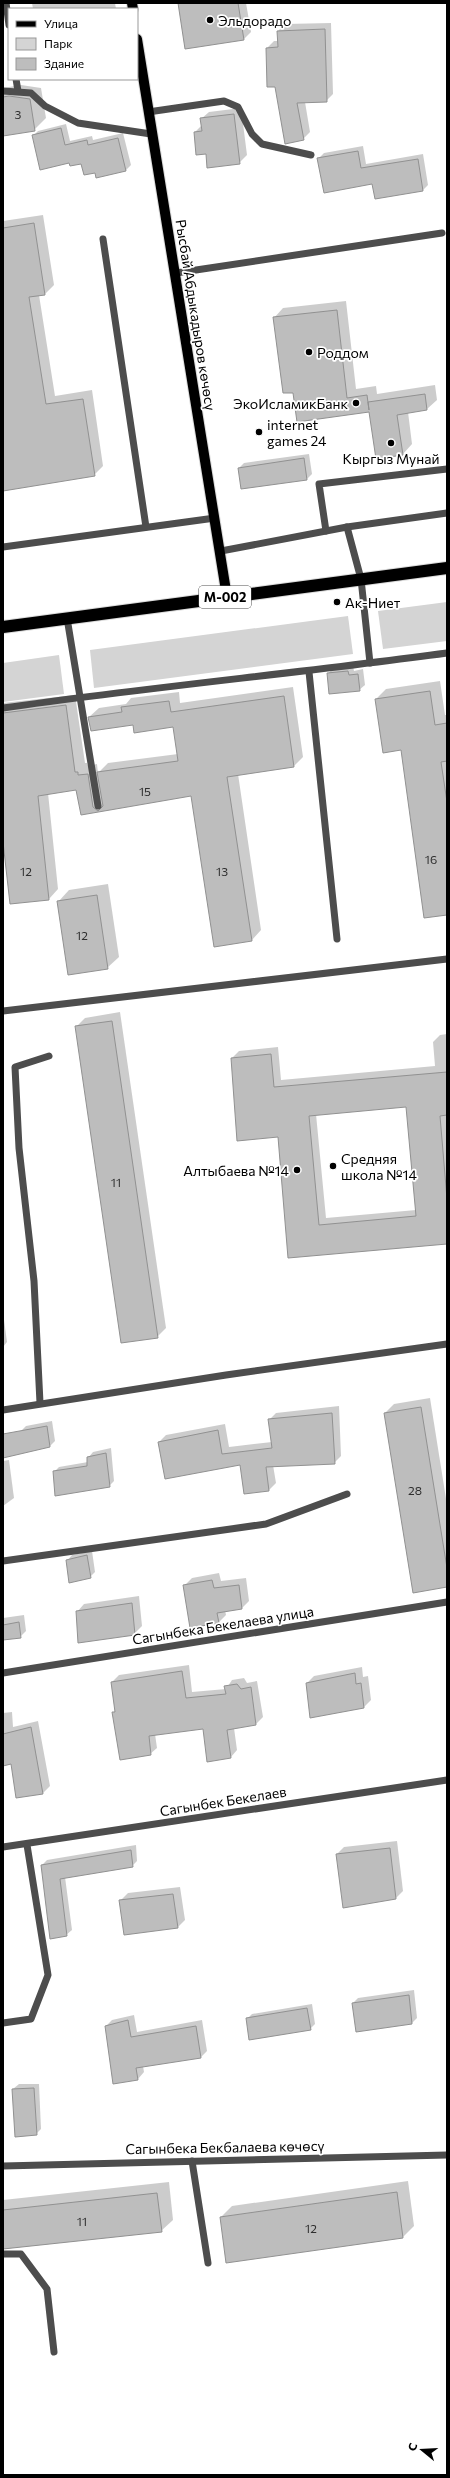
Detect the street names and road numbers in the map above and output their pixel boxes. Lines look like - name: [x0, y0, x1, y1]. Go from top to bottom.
- street label: Рысбай Абдыкадыров көчөсү: [172, 218, 220, 412]
- road number: M-002: [199, 586, 251, 608]
- street label: Сагынбека Бекелаева улица: [131, 1602, 315, 1648]
- street label: Сагынбек Бекелаев: [158, 1783, 288, 1819]
- street label: Сагынбека Бекбалаева көчөсү: [125, 2137, 325, 2157]

